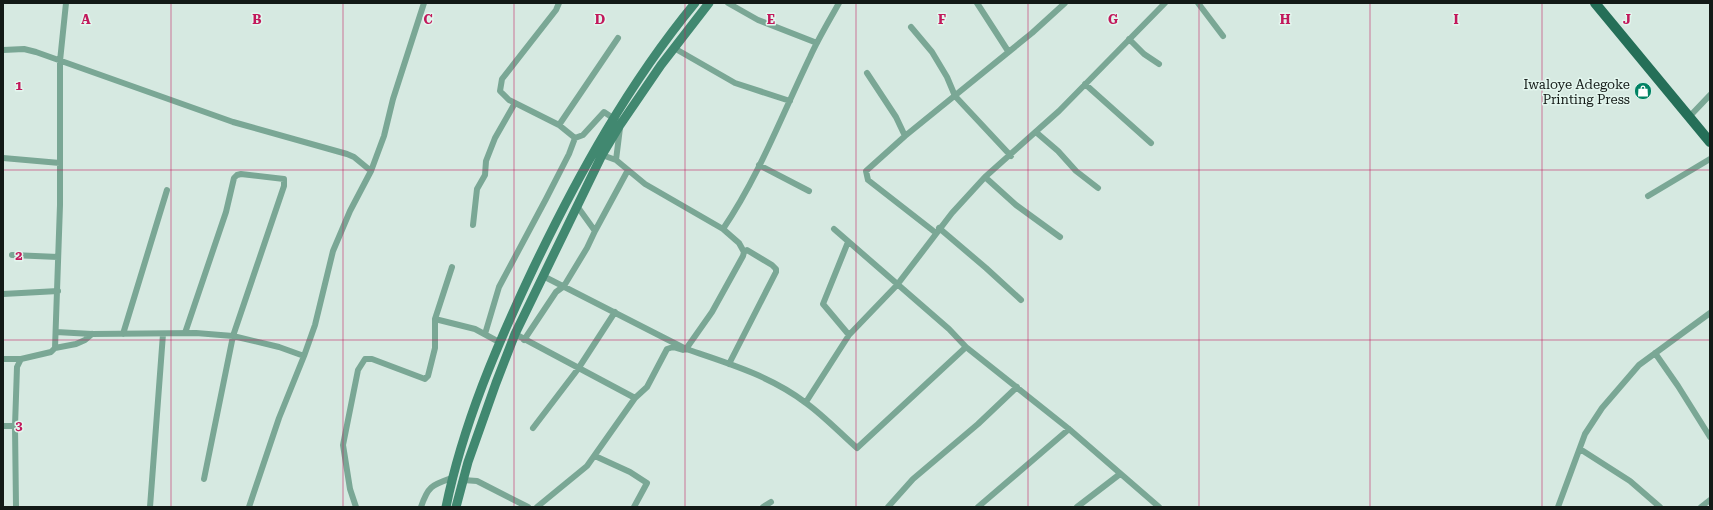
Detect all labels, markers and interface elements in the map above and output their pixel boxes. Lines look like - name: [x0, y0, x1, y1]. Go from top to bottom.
- text: A: [81, 12, 91, 27]
- text: B: [252, 12, 262, 27]
- text: C: [423, 12, 433, 27]
- text: D: [595, 12, 605, 27]
- text: E: [767, 12, 775, 27]
- text: F: [938, 12, 946, 27]
- text: G: [1108, 12, 1118, 27]
- text: H: [1280, 12, 1291, 27]
- text: I: [1453, 12, 1459, 27]
- text: J: [1623, 12, 1631, 27]
- place label: Iwaloye Adegoke Printing Press: [1523, 77, 1630, 107]
- text: 1: [15, 78, 23, 93]
- shop icon: Iwaloye Adegoke Printing Press: [1633, 81, 1653, 101]
- text: 2: [15, 248, 23, 263]
- text: 3: [15, 418, 23, 433]

